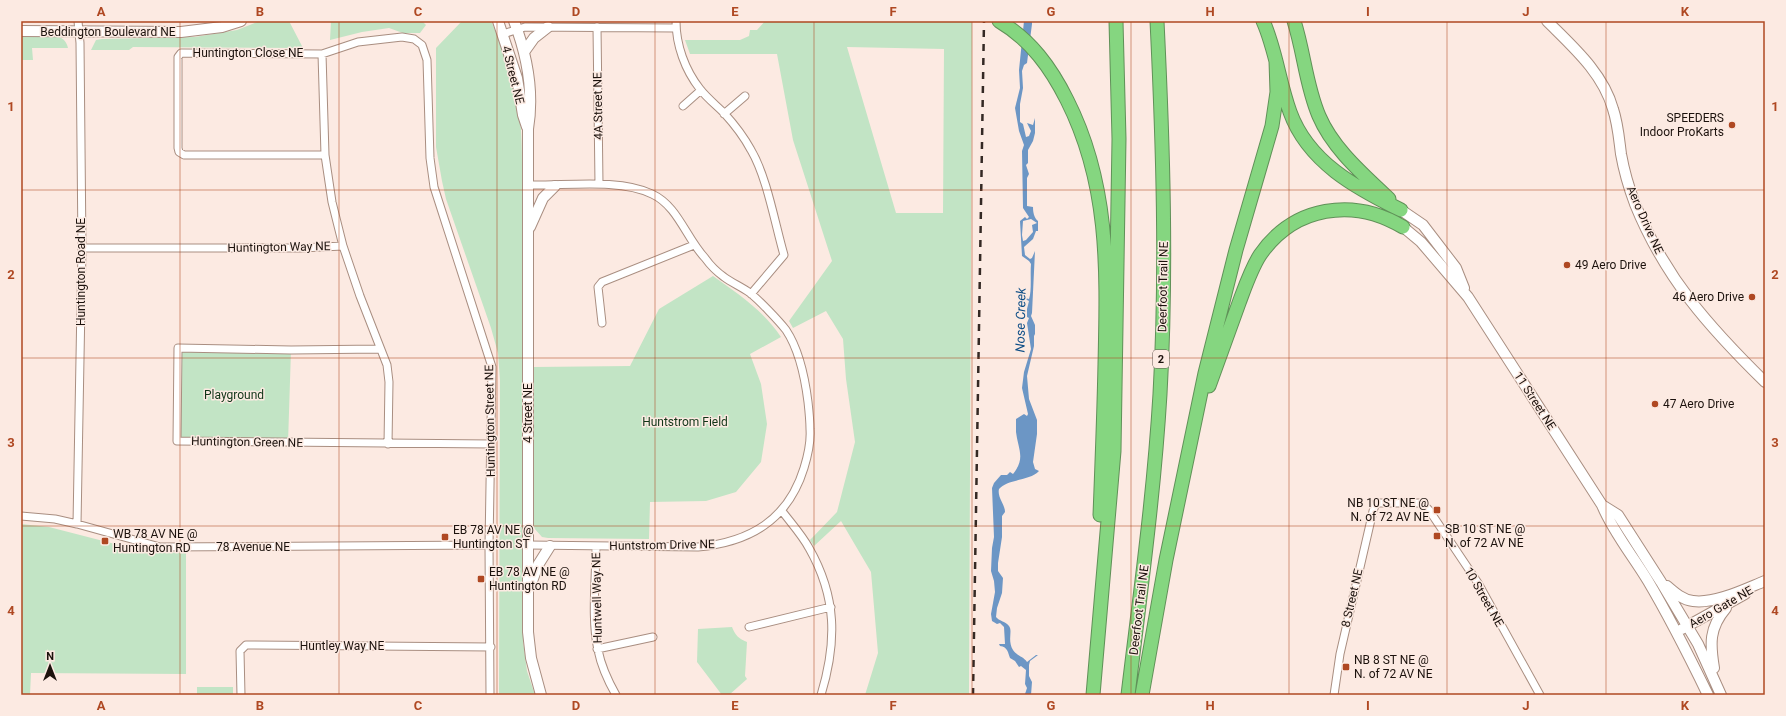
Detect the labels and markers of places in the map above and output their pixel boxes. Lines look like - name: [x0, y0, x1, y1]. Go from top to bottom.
- place label: SPEEDERS Indoor ProKarts: [1640, 111, 1724, 139]
- marker: SPEEDERS Indoor ProKarts: [1727, 120, 1737, 130]
- place label: 49 Aero Drive: [1575, 258, 1646, 272]
- marker: 49 Aero Drive: [1562, 260, 1572, 270]
- place label: 46 Aero Drive: [1673, 290, 1744, 304]
- marker: 46 Aero Drive: [1747, 292, 1757, 302]
- place label: 47 Aero Drive: [1663, 397, 1734, 411]
- marker: 47 Aero Drive: [1650, 399, 1660, 409]
- place label: NB 10 ST NE @ N. of 72 AV NE: [1347, 496, 1429, 524]
- marker: NB 10 ST NE @ N. of 72 AV NE: [1432, 505, 1442, 515]
- place label: SB 10 ST NE @ N. of 72 AV NE: [1445, 522, 1525, 550]
- place label: EB 78 AV NE @ Huntington ST: [453, 523, 534, 551]
- place label: WB 78 AV NE @ Huntington RD: [113, 527, 198, 555]
- marker: SB 10 ST NE @ N. of 72 AV NE: [1432, 531, 1442, 541]
- marker: EB 78 AV NE @ Huntington ST: [440, 532, 450, 542]
- marker: WB 78 AV NE @ Huntington RD: [100, 536, 110, 546]
- place label: EB 78 AV NE @ Huntington RD: [489, 565, 570, 593]
- marker: EB 78 AV NE @ Huntington RD: [476, 574, 486, 584]
- place label: NB 8 ST NE @ N. of 72 AV NE: [1354, 653, 1433, 681]
- marker: NB 8 ST NE @ N. of 72 AV NE: [1341, 662, 1351, 672]

